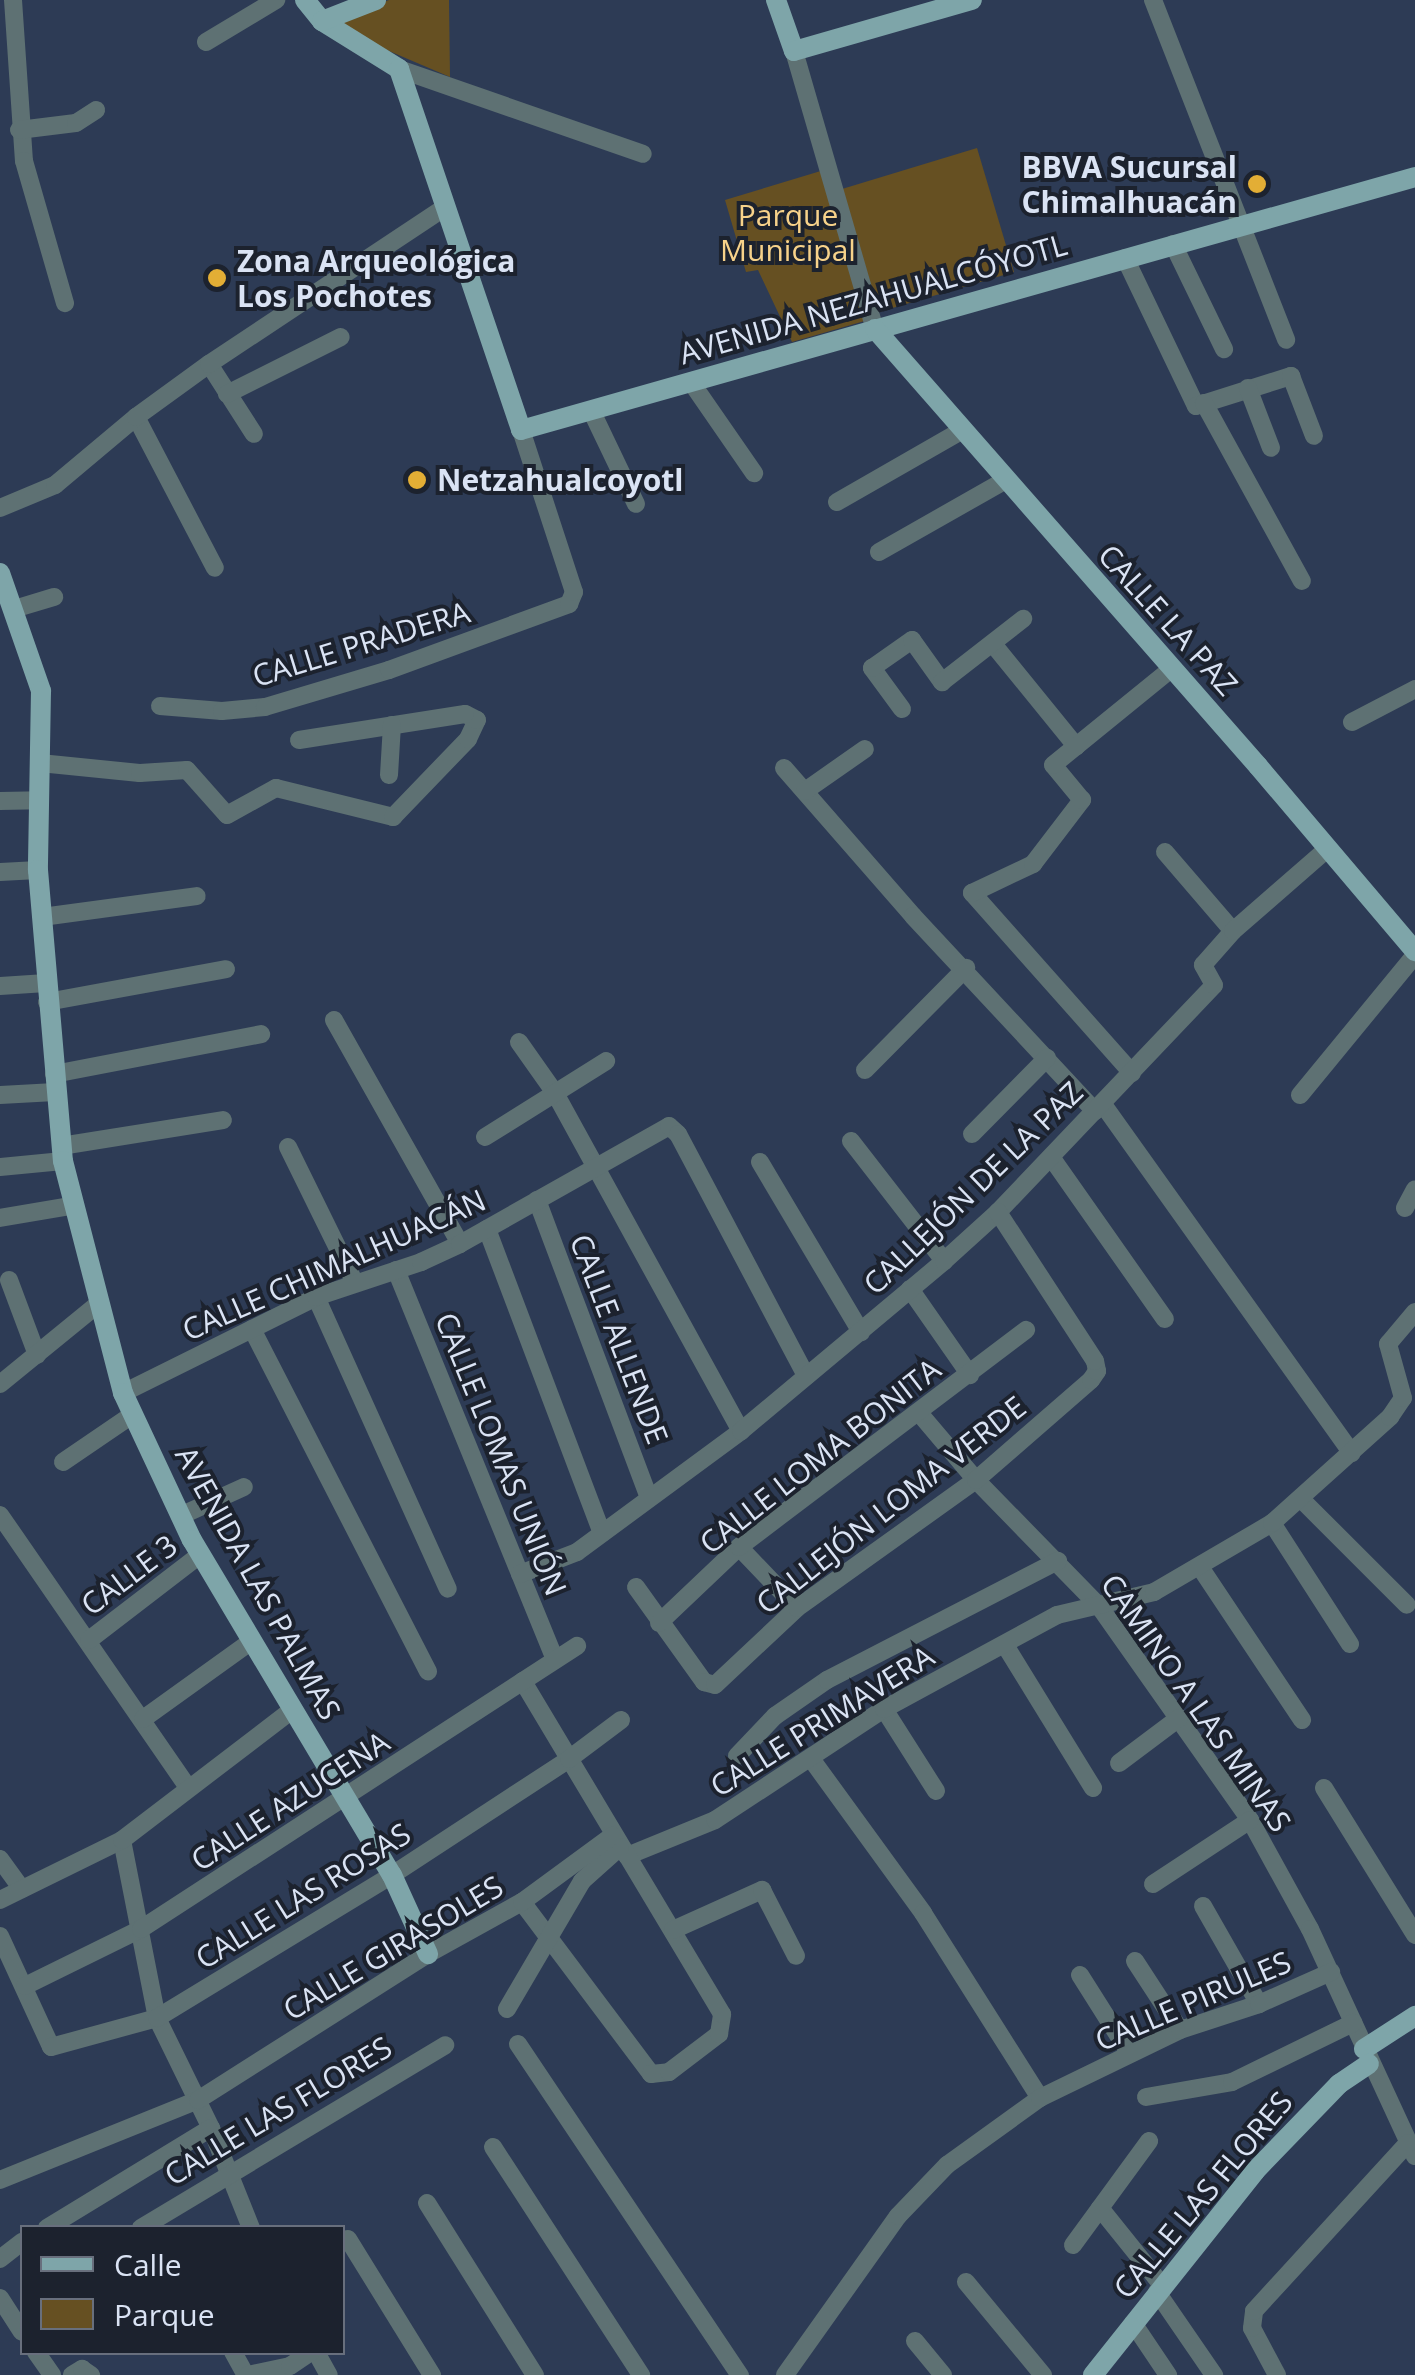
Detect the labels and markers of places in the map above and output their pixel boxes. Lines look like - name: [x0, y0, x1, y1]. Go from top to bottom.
- place label: BBVA Sucursal Chimalhuacán: [1021, 149, 1237, 220]
- marker: BBVA Sucursal Chimalhuacán: [1246, 173, 1268, 195]
- place label: Zona Arqueológica Los Pochotes: [237, 243, 515, 314]
- marker: Zona Arqueológica Los Pochotes: [206, 267, 228, 289]
- place label: Netzahualcoyotl: [437, 462, 683, 498]
- marker: Netzahualcoyotl: [406, 469, 428, 491]

